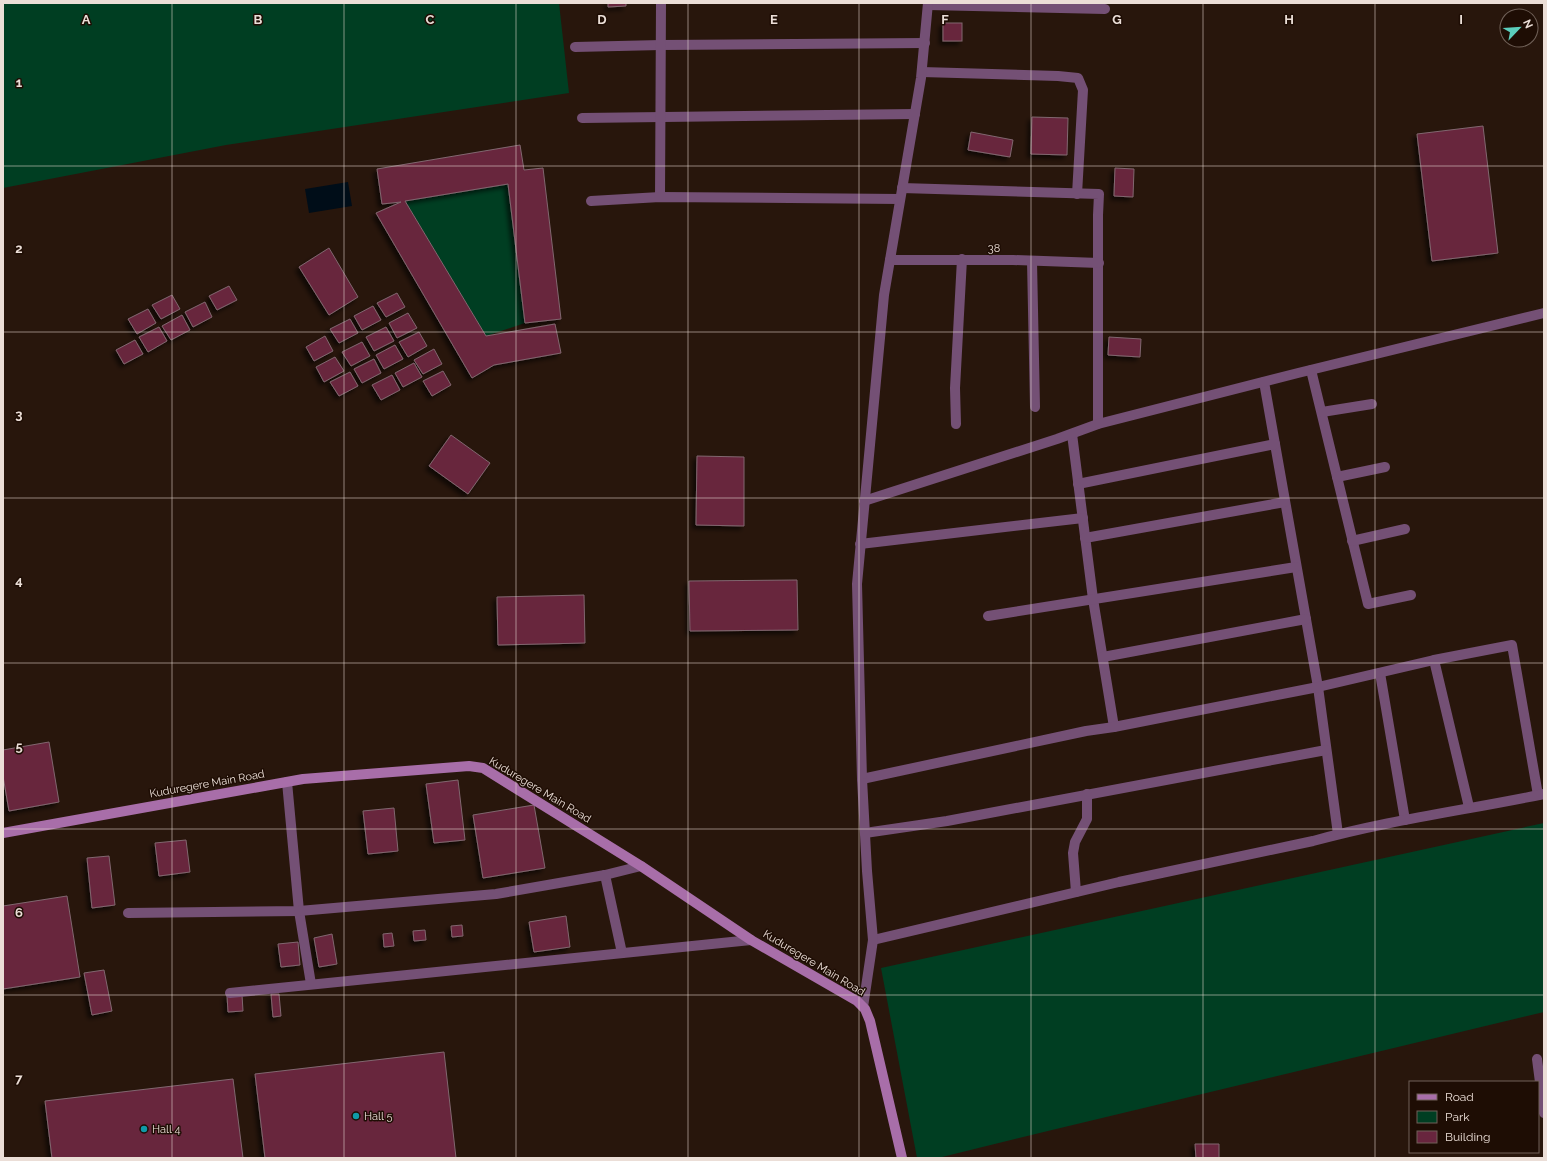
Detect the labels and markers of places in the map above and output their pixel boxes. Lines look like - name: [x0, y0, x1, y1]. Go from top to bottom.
- place label: Hall 5: [364, 1110, 393, 1123]
- marker: Hall 5: [351, 1111, 361, 1121]
- place label: Hall 4: [152, 1123, 181, 1136]
- marker: Hall 4: [139, 1124, 149, 1134]

